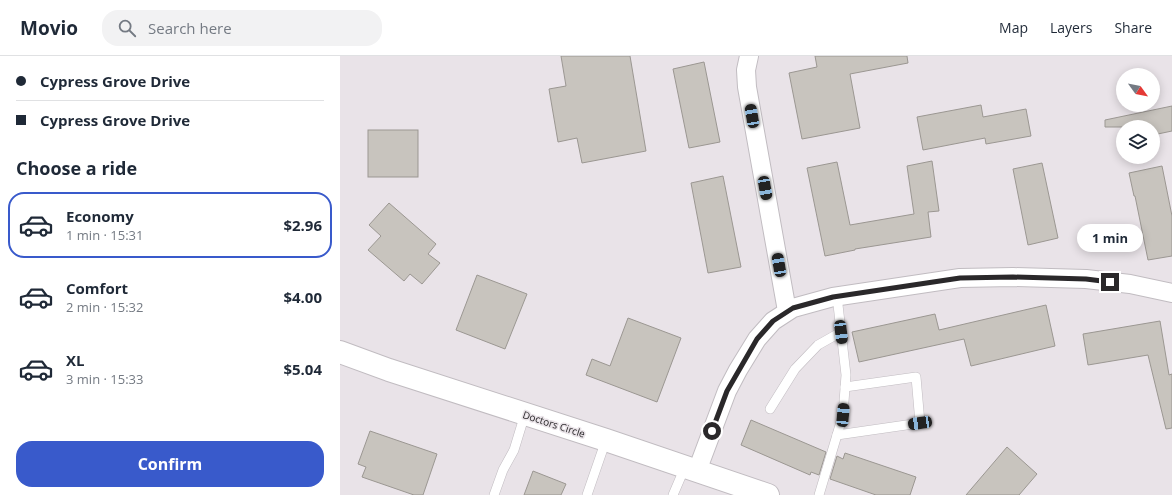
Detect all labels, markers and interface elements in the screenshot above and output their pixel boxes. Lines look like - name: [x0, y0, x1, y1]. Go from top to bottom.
- search box: [102, 10, 382, 46]
- text: Movio: [20, 15, 78, 41]
- icon: search: [116, 17, 138, 39]
- text: Search here: [148, 18, 232, 38]
- text: Map: [999, 18, 1028, 37]
- text: Layers: [1050, 18, 1092, 37]
- text: Share: [1114, 18, 1152, 37]
- north arrow: [1116, 68, 1160, 112]
- map controls: [1116, 68, 1160, 164]
- text: Cypress Grove Drive: [40, 71, 190, 91]
- car: [744, 103, 760, 129]
- text: Cypress Grove Drive: [40, 110, 190, 130]
- button: layers: [1116, 120, 1160, 164]
- text: Choose a ride: [16, 156, 137, 180]
- car: [757, 175, 773, 201]
- text: Economy: [66, 206, 134, 226]
- icon: car: [18, 207, 54, 243]
- text: $2.96: [283, 215, 322, 235]
- callout: 1 min: [1077, 224, 1143, 252]
- text: 1 min · 15:31: [66, 226, 143, 244]
- text: 1 min: [1092, 229, 1128, 247]
- car: [771, 252, 787, 278]
- route end: [1101, 273, 1119, 291]
- text: Comfort: [66, 278, 128, 298]
- icon: car: [18, 279, 54, 315]
- text: $4.00: [283, 287, 322, 307]
- text: 2 min · 15:32: [66, 298, 143, 316]
- car: [834, 319, 848, 345]
- text: XL: [66, 350, 84, 370]
- icon: car: [18, 351, 54, 387]
- text: $5.04: [283, 359, 322, 379]
- text: 3 min · 15:33: [66, 370, 143, 388]
- car: [836, 403, 850, 427]
- street label: Doctors Circle: [521, 407, 587, 441]
- car: [907, 415, 933, 431]
- route start: [703, 422, 721, 440]
- button: Confirm: [16, 441, 324, 487]

